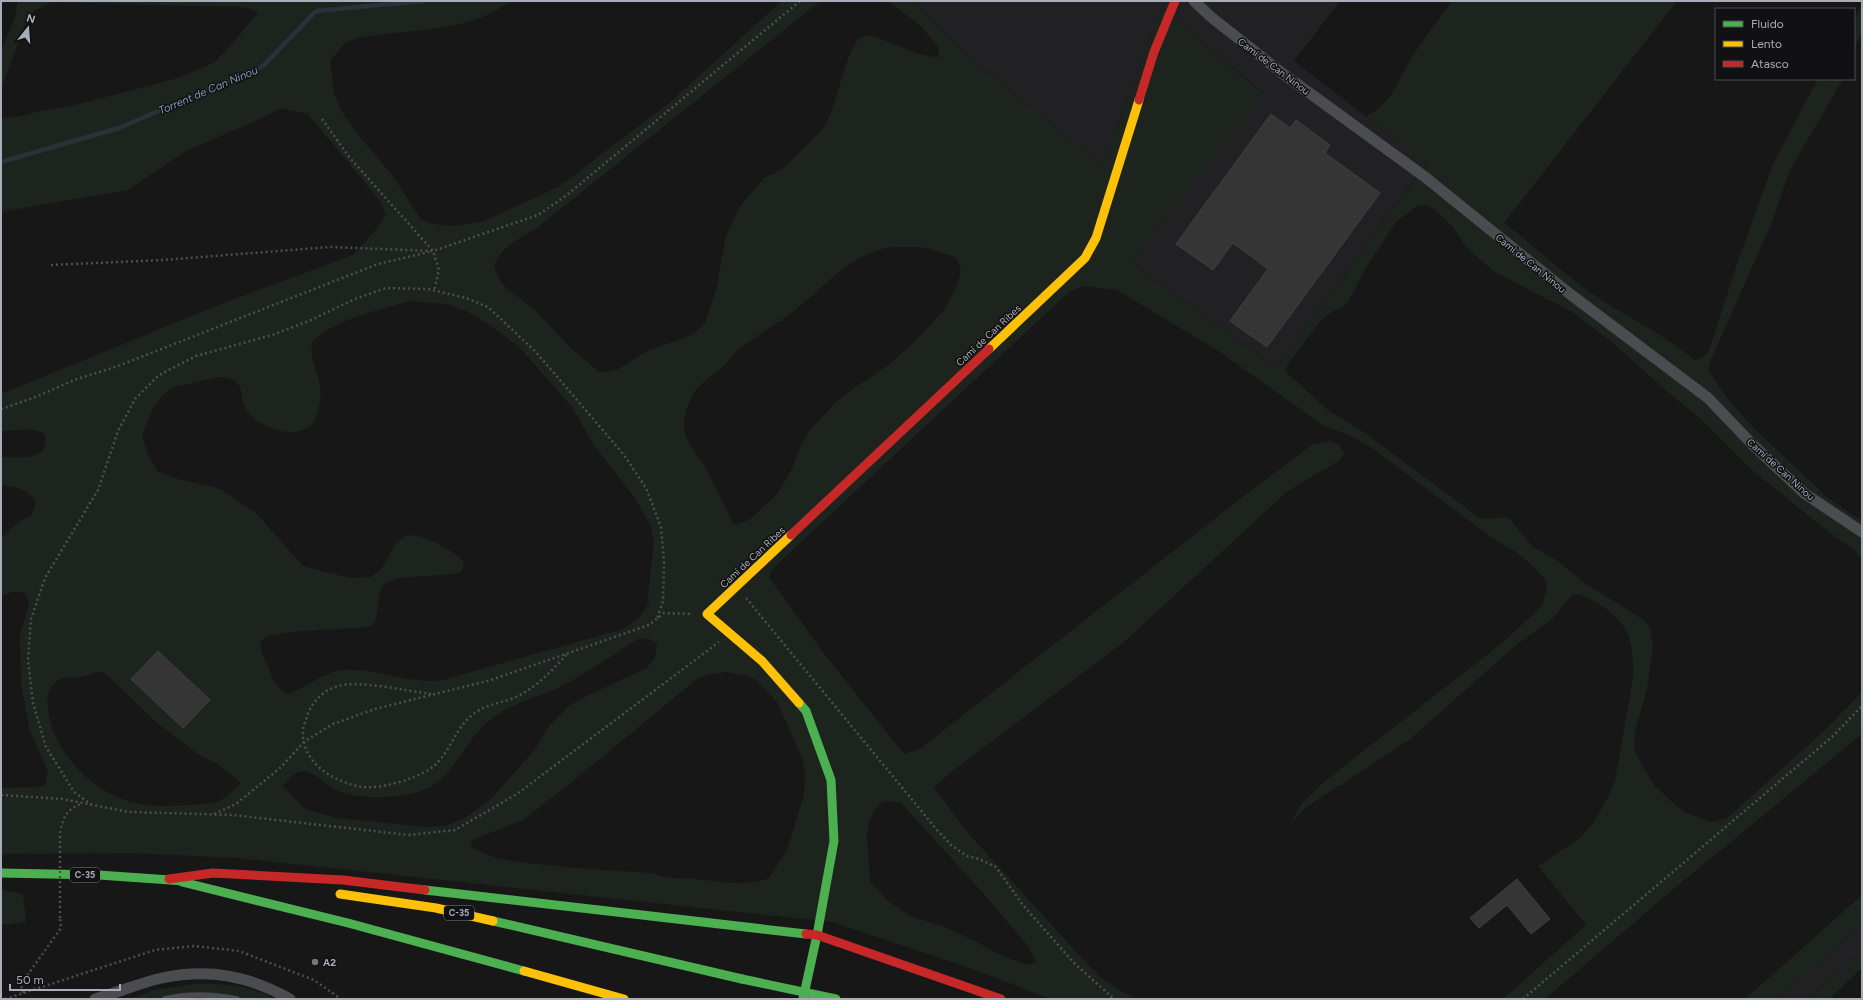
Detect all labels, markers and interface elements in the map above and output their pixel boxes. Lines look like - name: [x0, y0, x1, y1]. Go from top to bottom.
- north arrow: [8, 8, 48, 48]
- legend: [1715, 8, 1855, 80]
- text: N: [25, 11, 37, 26]
- text: Fluido: [1751, 17, 1784, 31]
- street label: Camí de Can Ninou: [1235, 35, 1312, 98]
- text: Lento: [1751, 37, 1782, 51]
- text: Atasco: [1751, 57, 1789, 71]
- water label: Torrent de Can Ninou: [157, 64, 260, 117]
- street label: Camí de Can Ninou: [1493, 231, 1568, 296]
- street label: Camí de Can Ribes: [953, 302, 1024, 369]
- street label: Camí de Can Ninou: [1744, 436, 1817, 503]
- street label: Camí de Can Ribes: [717, 524, 788, 591]
- road number: C-35: [70, 868, 100, 882]
- road number: C-35: [444, 906, 474, 920]
- place label: A2: [323, 956, 336, 969]
- marker: A2: [310, 957, 320, 967]
- scale bar: [10, 966, 120, 992]
- text: 50 m: [16, 973, 44, 987]

